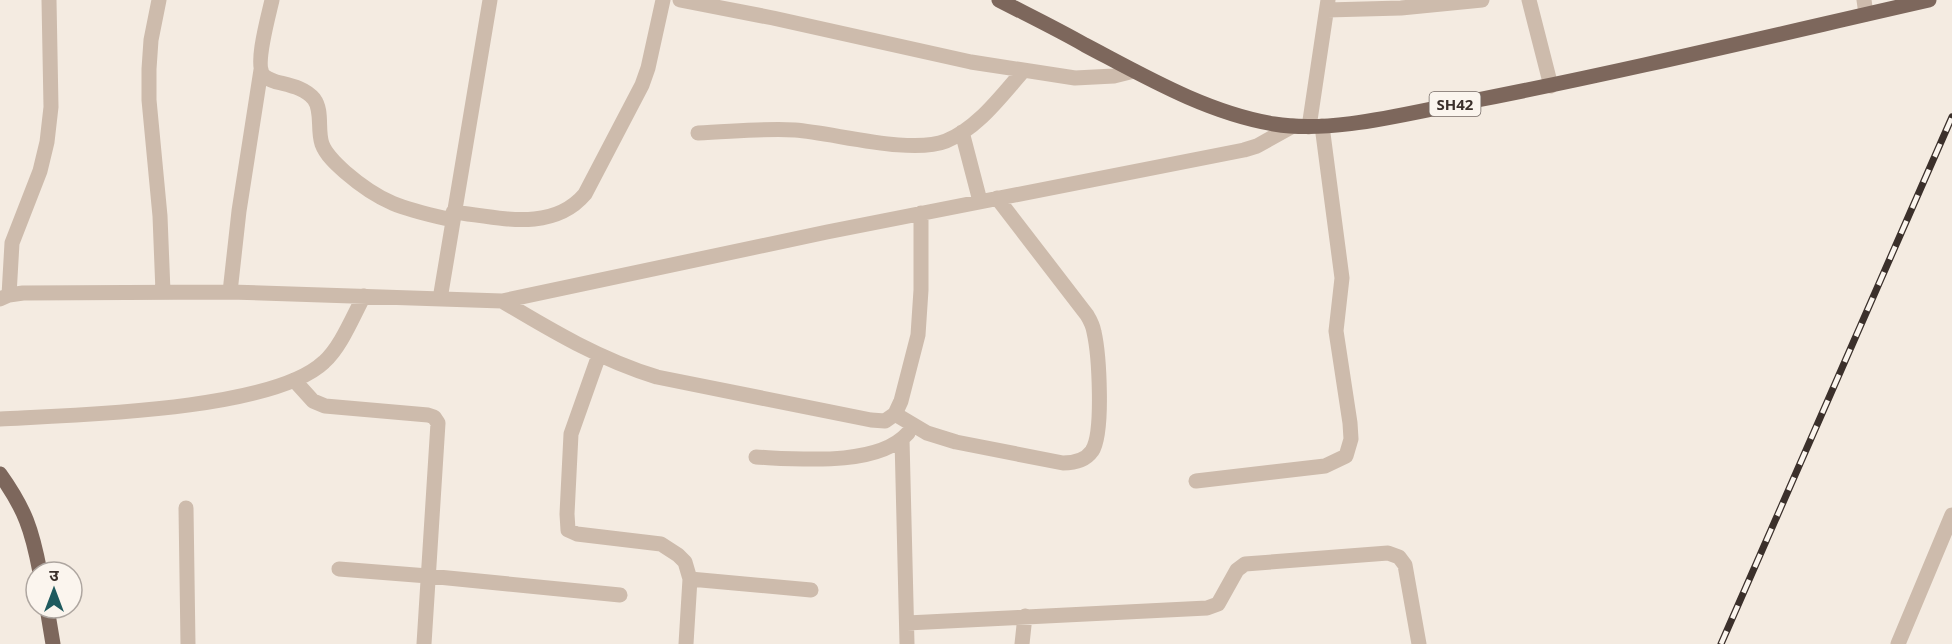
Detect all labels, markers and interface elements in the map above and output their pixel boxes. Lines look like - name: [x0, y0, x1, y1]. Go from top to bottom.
- road number: SH42: [1430, 92, 1480, 116]
- north arrow: [24, 560, 84, 620]
- text: उ: [49, 564, 59, 586]

